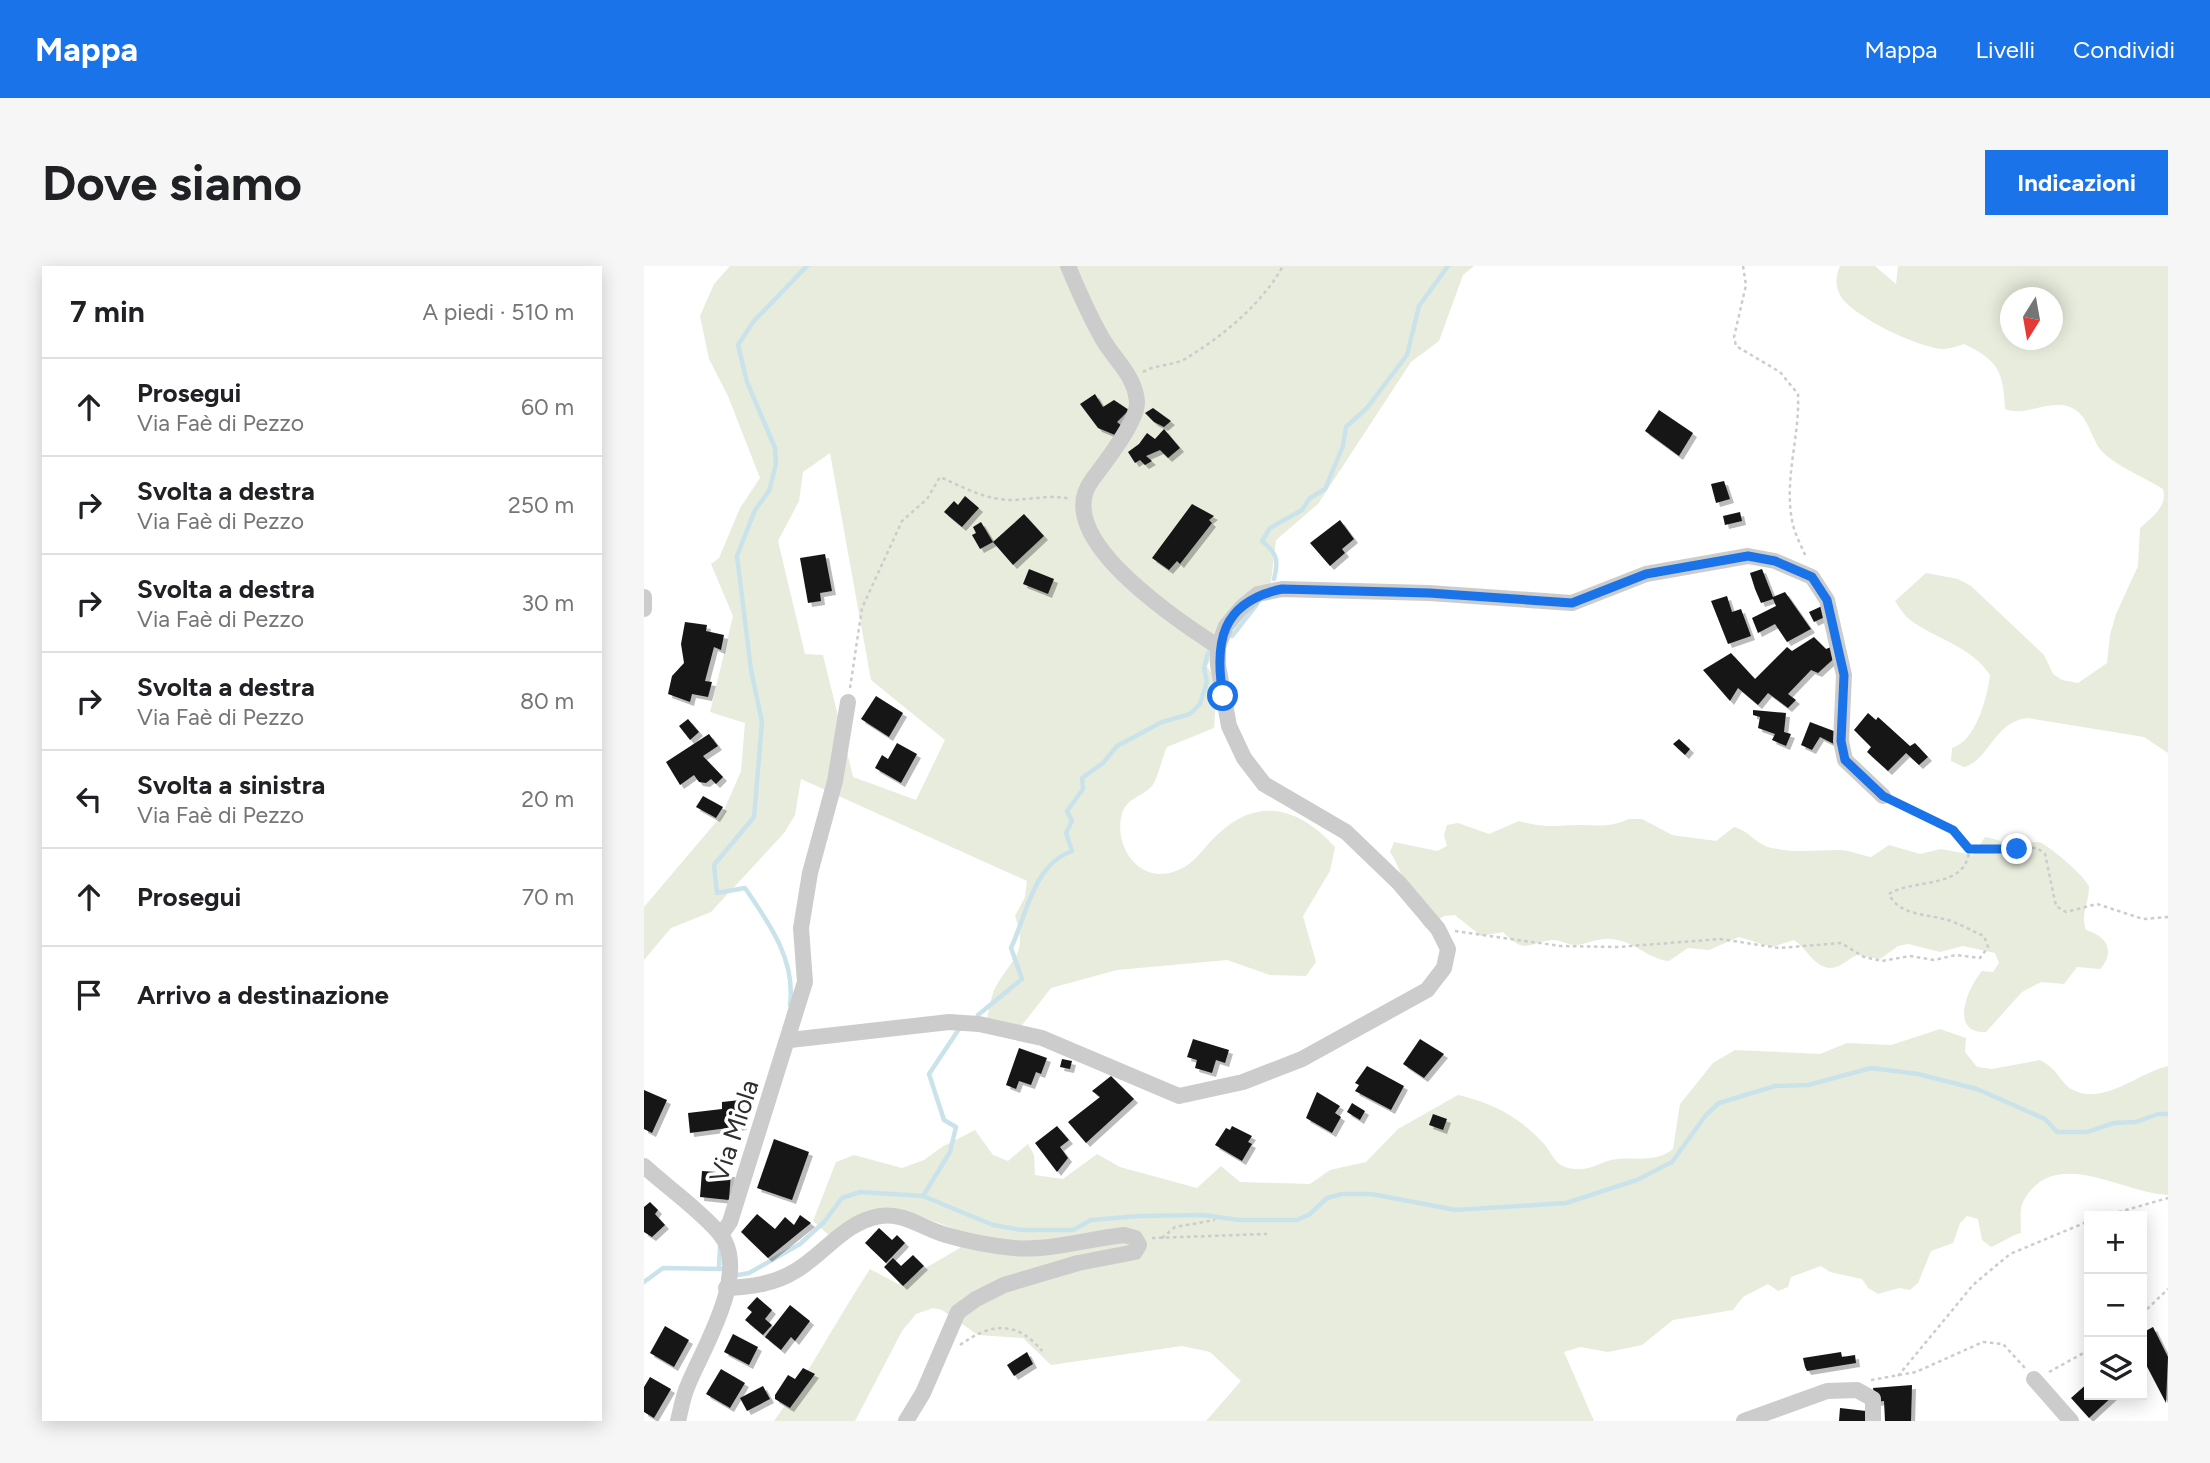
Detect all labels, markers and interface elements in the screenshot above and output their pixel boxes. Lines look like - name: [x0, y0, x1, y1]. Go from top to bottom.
- text: Mappa: [35, 30, 138, 69]
- text: Mappa: [1864, 35, 1938, 64]
- text: Livelli: [1976, 35, 2035, 64]
- text: Condividi: [2073, 35, 2175, 64]
- button: Indicazioni: [1985, 150, 2168, 215]
- text: Dove siamo: [42, 153, 302, 212]
- north arrow: [2000, 287, 2063, 350]
- text: 7 min: [70, 293, 145, 330]
- text: A piedi · 510 m: [423, 298, 574, 326]
- text: Prosegui: [137, 377, 241, 409]
- icon: ahead: [70, 388, 108, 426]
- text: 60 m: [521, 393, 574, 421]
- text: Via Faè di Pezzo: [137, 409, 304, 437]
- text: Svolta a destra: [137, 475, 315, 507]
- icon: right: [70, 486, 108, 524]
- text: 250 m: [508, 491, 574, 519]
- text: Via Faè di Pezzo: [137, 507, 304, 535]
- text: Svolta a destra: [137, 573, 315, 605]
- icon: right: [70, 584, 108, 622]
- text: 30 m: [521, 589, 574, 617]
- text: Via Faè di Pezzo: [137, 605, 304, 633]
- text: Svolta a destra: [137, 671, 315, 703]
- route start: [1207, 680, 1238, 711]
- icon: right: [70, 682, 108, 720]
- text: 80 m: [520, 687, 574, 715]
- text: Via Faè di Pezzo: [137, 703, 304, 731]
- text: Svolta a sinistra: [137, 769, 325, 801]
- icon: left: [70, 780, 108, 818]
- text: 20 m: [521, 785, 574, 813]
- text: Via Faè di Pezzo: [137, 801, 304, 829]
- route end: [2001, 833, 2032, 864]
- icon: ahead: [70, 878, 108, 916]
- text: Prosegui: [137, 881, 241, 913]
- text: 70 m: [522, 883, 574, 911]
- icon: arrive: [70, 976, 108, 1014]
- text: Arrivo a destinazione: [137, 979, 389, 1011]
- street label: Via Miola: [702, 1076, 766, 1186]
- map controls: [2084, 1211, 2147, 1400]
- button: +: [2084, 1211, 2147, 1274]
- button: −: [2084, 1274, 2147, 1337]
- button: layers: [2084, 1337, 2147, 1400]

